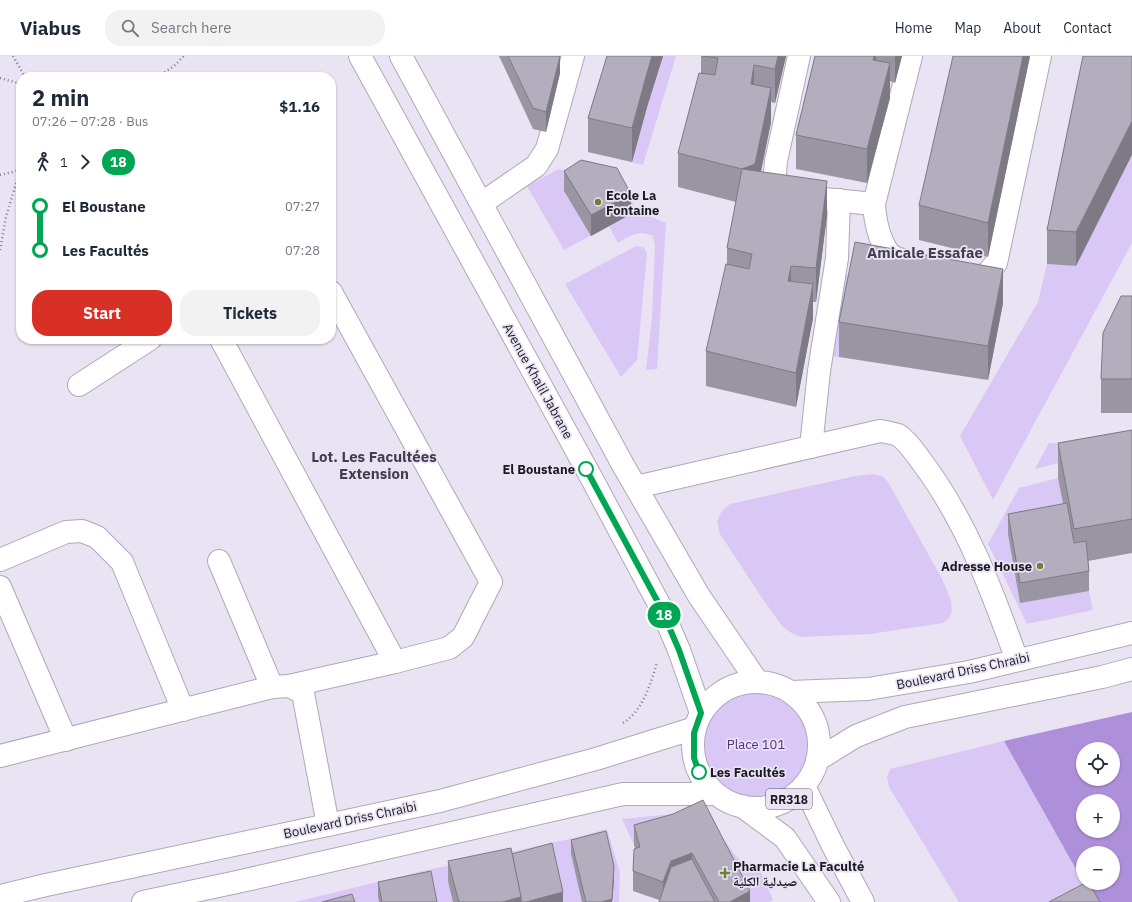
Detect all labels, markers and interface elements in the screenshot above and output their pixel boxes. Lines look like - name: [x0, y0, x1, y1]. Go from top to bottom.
- search box: [105, 10, 385, 46]
- text: Viabus: [20, 16, 81, 40]
- icon: search: [119, 17, 141, 39]
- text: Search here: [151, 18, 231, 37]
- text: Home: [895, 19, 932, 37]
- text: Map: [954, 19, 981, 37]
- text: About: [1003, 19, 1041, 37]
- text: Contact: [1063, 19, 1112, 37]
- text: 2 min: [32, 83, 89, 112]
- text: $1.16: [279, 97, 320, 116]
- text: 07:26 – 07:28 · Bus: [32, 113, 148, 130]
- icon: walk: [32, 151, 54, 173]
- icon: forward: [74, 151, 96, 173]
- text: 18: [110, 153, 127, 171]
- text: 1: [60, 154, 68, 171]
- place label: Ecole La Fontaine: [606, 187, 659, 219]
- text: El Boustane: [62, 197, 146, 216]
- marker: Ecole La Fontaine: [593, 197, 603, 207]
- text: 07:27: [285, 198, 320, 215]
- text: Les Facultés: [62, 241, 149, 260]
- text: 07:28: [285, 242, 320, 259]
- district label: Amicale Essafae: [867, 243, 983, 262]
- button: Start: [32, 290, 172, 336]
- button: Tickets: [180, 290, 320, 336]
- street label: Avenue Khalil Jabrane: [499, 320, 577, 442]
- district label: Lot. Les Facultées Extension: [311, 447, 437, 483]
- place label: El Boustane: [502, 461, 575, 478]
- marker: El Boustane: [578, 461, 594, 477]
- place label: Adresse House: [941, 558, 1032, 575]
- marker: Adresse House: [1035, 561, 1045, 571]
- line badge: 18: [646, 602, 682, 628]
- text: 18: [656, 606, 672, 624]
- street label: Boulevard Driss Chraibi: [895, 649, 1031, 693]
- park label: Place 101: [727, 736, 785, 753]
- map controls: [1076, 742, 1120, 890]
- button: locate: [1076, 742, 1120, 786]
- marker: Les Facultés: [691, 764, 707, 780]
- place label: Les Facultés: [710, 764, 786, 781]
- road number: RR318: [766, 789, 812, 809]
- button: +: [1076, 794, 1120, 838]
- street label: Boulevard Driss Chraibi: [282, 798, 418, 842]
- button: −: [1076, 846, 1120, 890]
- place label: Pharmacie La Faculté صيدلية الكلية: [733, 858, 864, 890]
- marker: Pharmacie La Faculté صيدلية الكلية: [720, 868, 730, 878]

